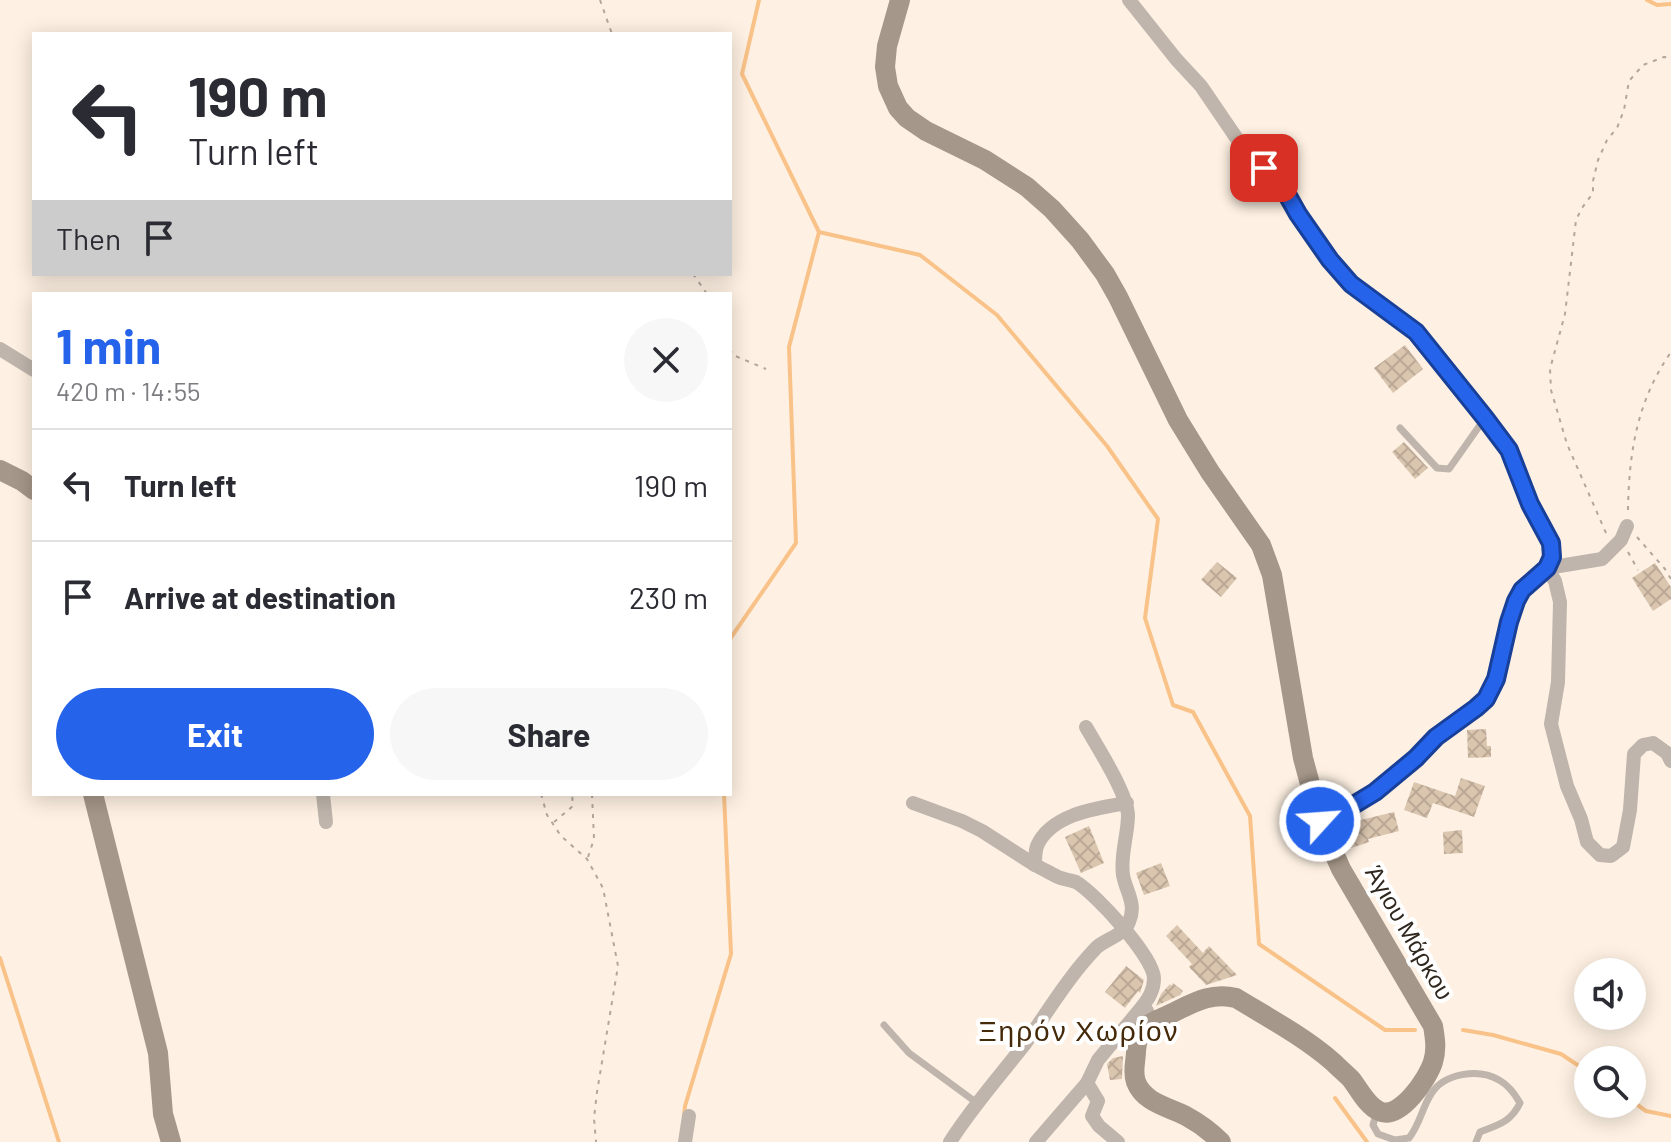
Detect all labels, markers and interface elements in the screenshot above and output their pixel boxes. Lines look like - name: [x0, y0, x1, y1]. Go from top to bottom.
- text: 190 m: [188, 61, 327, 128]
- icon: left: [56, 64, 160, 168]
- text: Turn left: [188, 129, 319, 172]
- pin: [1230, 134, 1298, 202]
- icon: arrive: [1242, 146, 1286, 190]
- icon: arrive: [137, 216, 181, 260]
- text: Then: [56, 220, 121, 256]
- text: 1 min: [56, 316, 161, 374]
- button: close: [624, 318, 708, 402]
- text: 420 m · 14:55: [56, 375, 200, 406]
- icon: left: [56, 463, 100, 507]
- text: Turn left: [124, 467, 237, 503]
- text: 190 m: [634, 467, 708, 503]
- icon: arrive: [56, 575, 100, 619]
- text: Arrive at destination: [124, 579, 396, 615]
- text: 230 m: [629, 579, 708, 615]
- button: Exit: [56, 688, 374, 780]
- button: Share: [390, 688, 708, 780]
- position arrow: [1278, 779, 1362, 863]
- street label: Άγιου Μάρκου: [1360, 860, 1460, 1004]
- map controls: [1574, 958, 1646, 1118]
- button: sound: [1574, 958, 1646, 1030]
- district label: Ξηρόν Χωρίον: [978, 1013, 1180, 1047]
- button: search: [1574, 1046, 1646, 1118]

